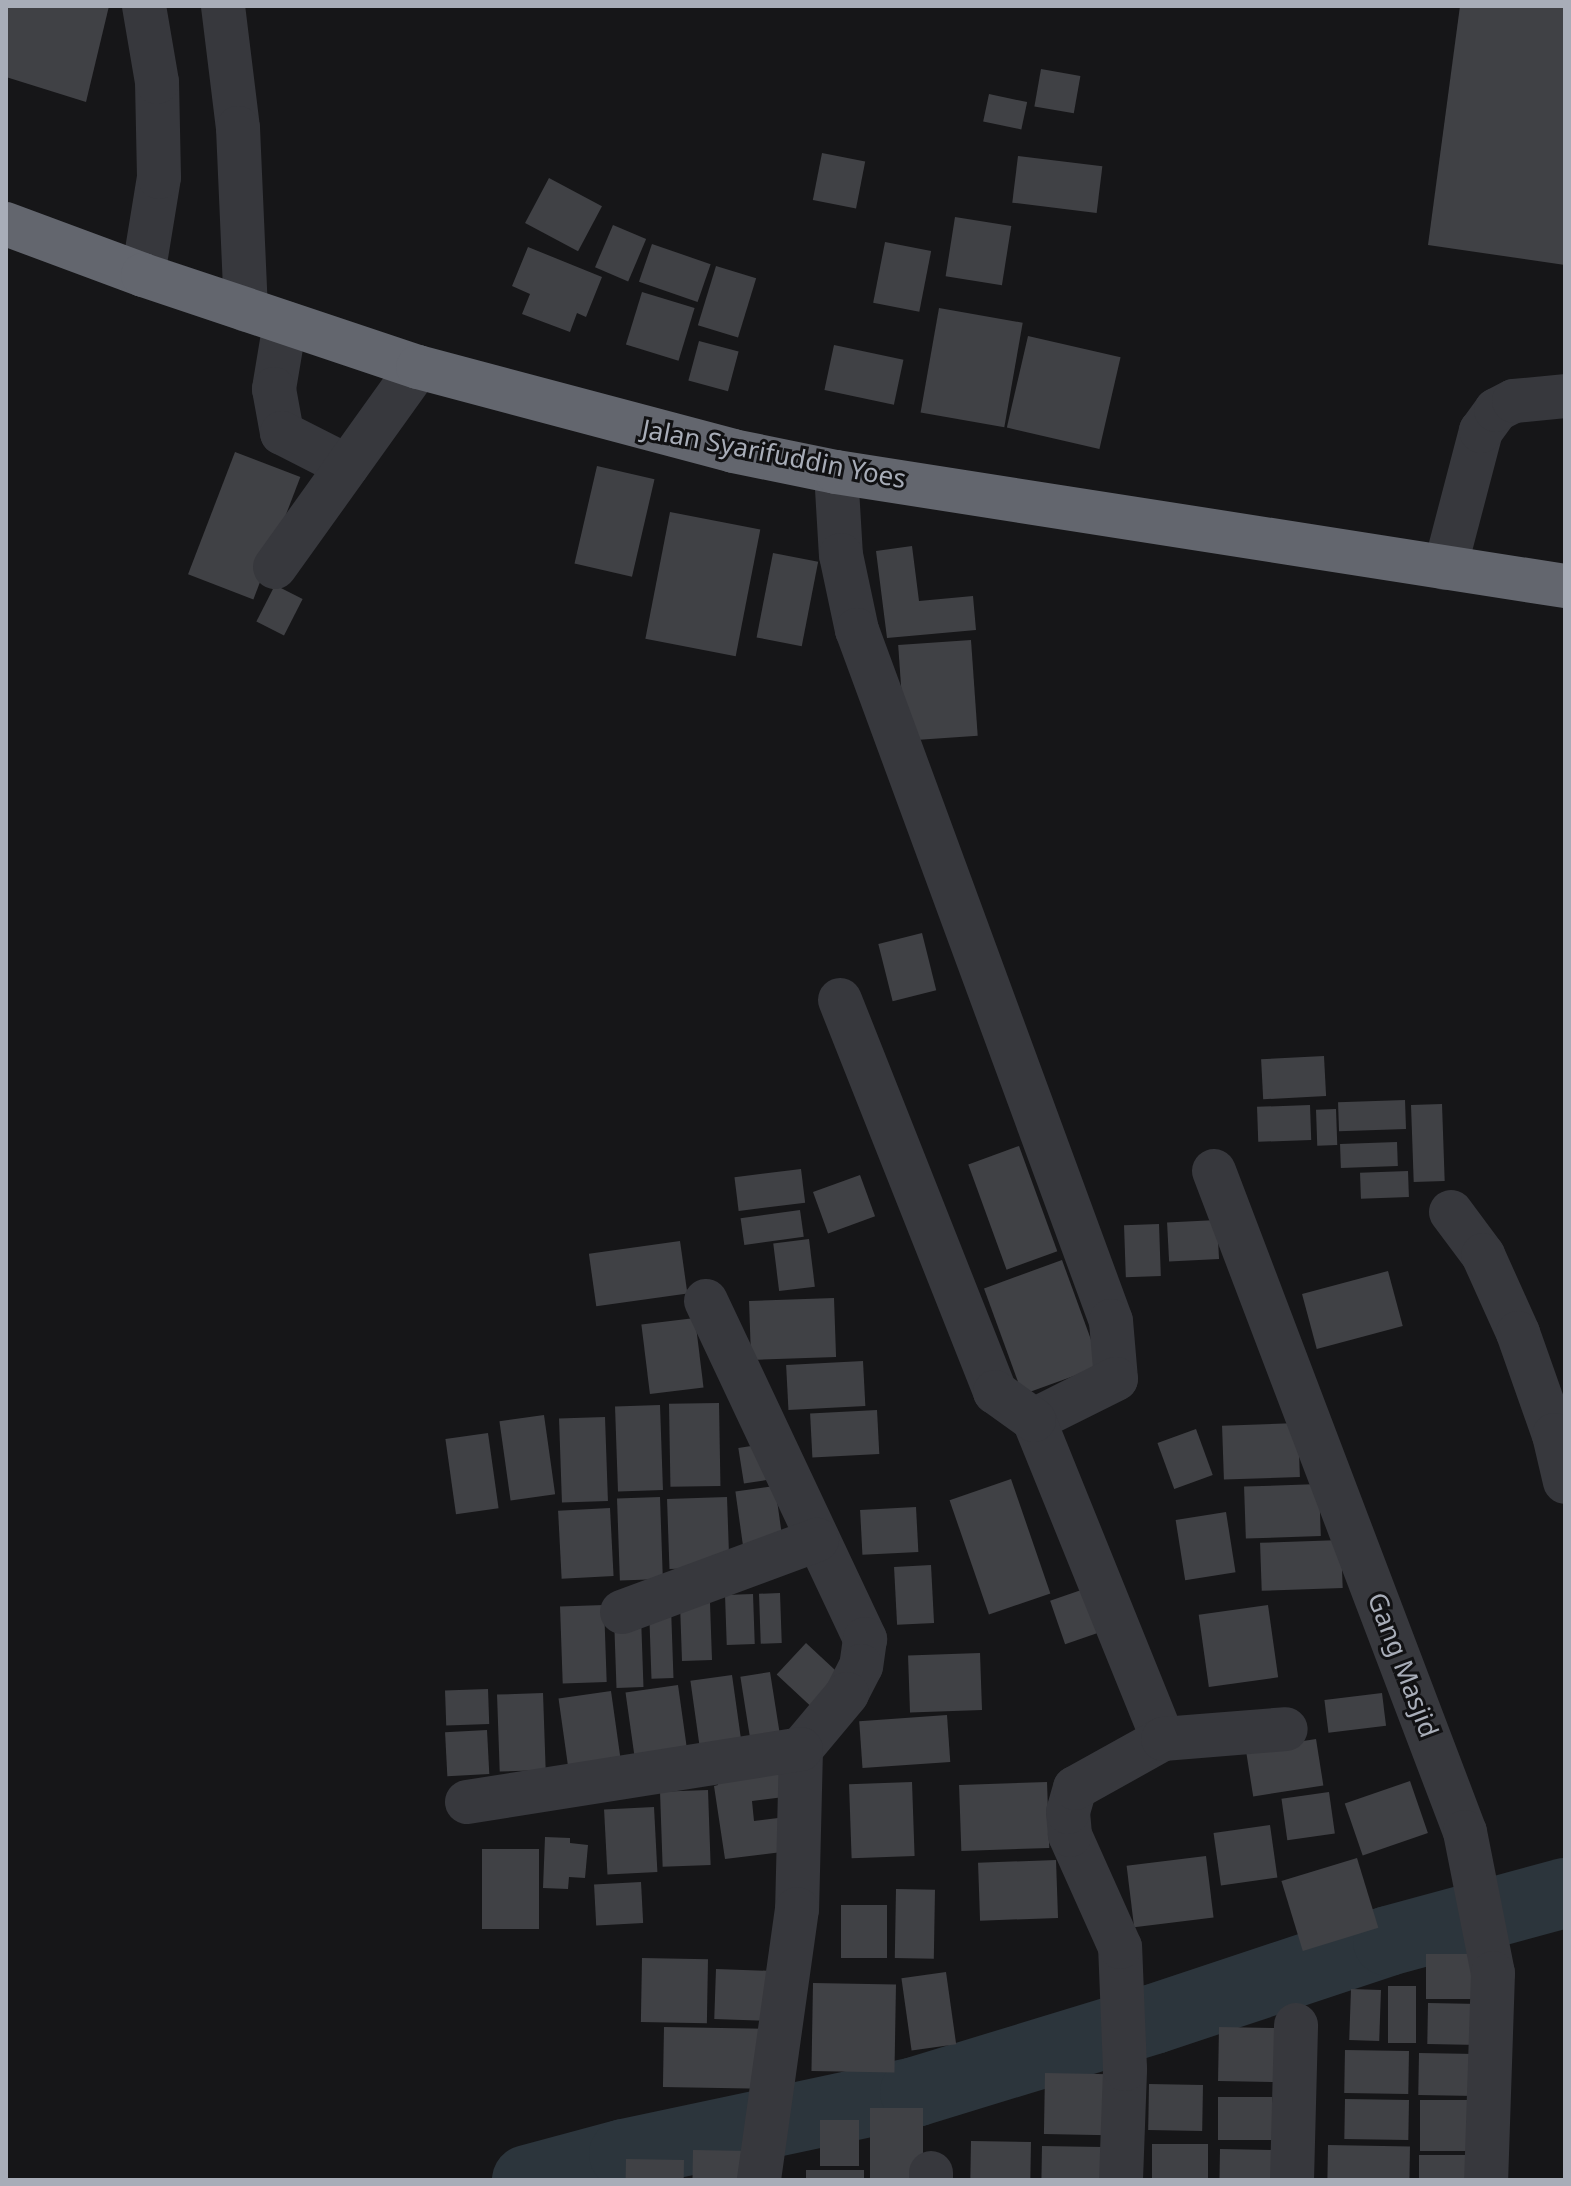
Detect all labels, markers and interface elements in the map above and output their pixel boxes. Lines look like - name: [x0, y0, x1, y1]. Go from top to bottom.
- street label: Jalan Syarifuddin Yoes: [639, 413, 909, 495]
- street label: Gang Masjid: [1361, 1588, 1445, 1742]

